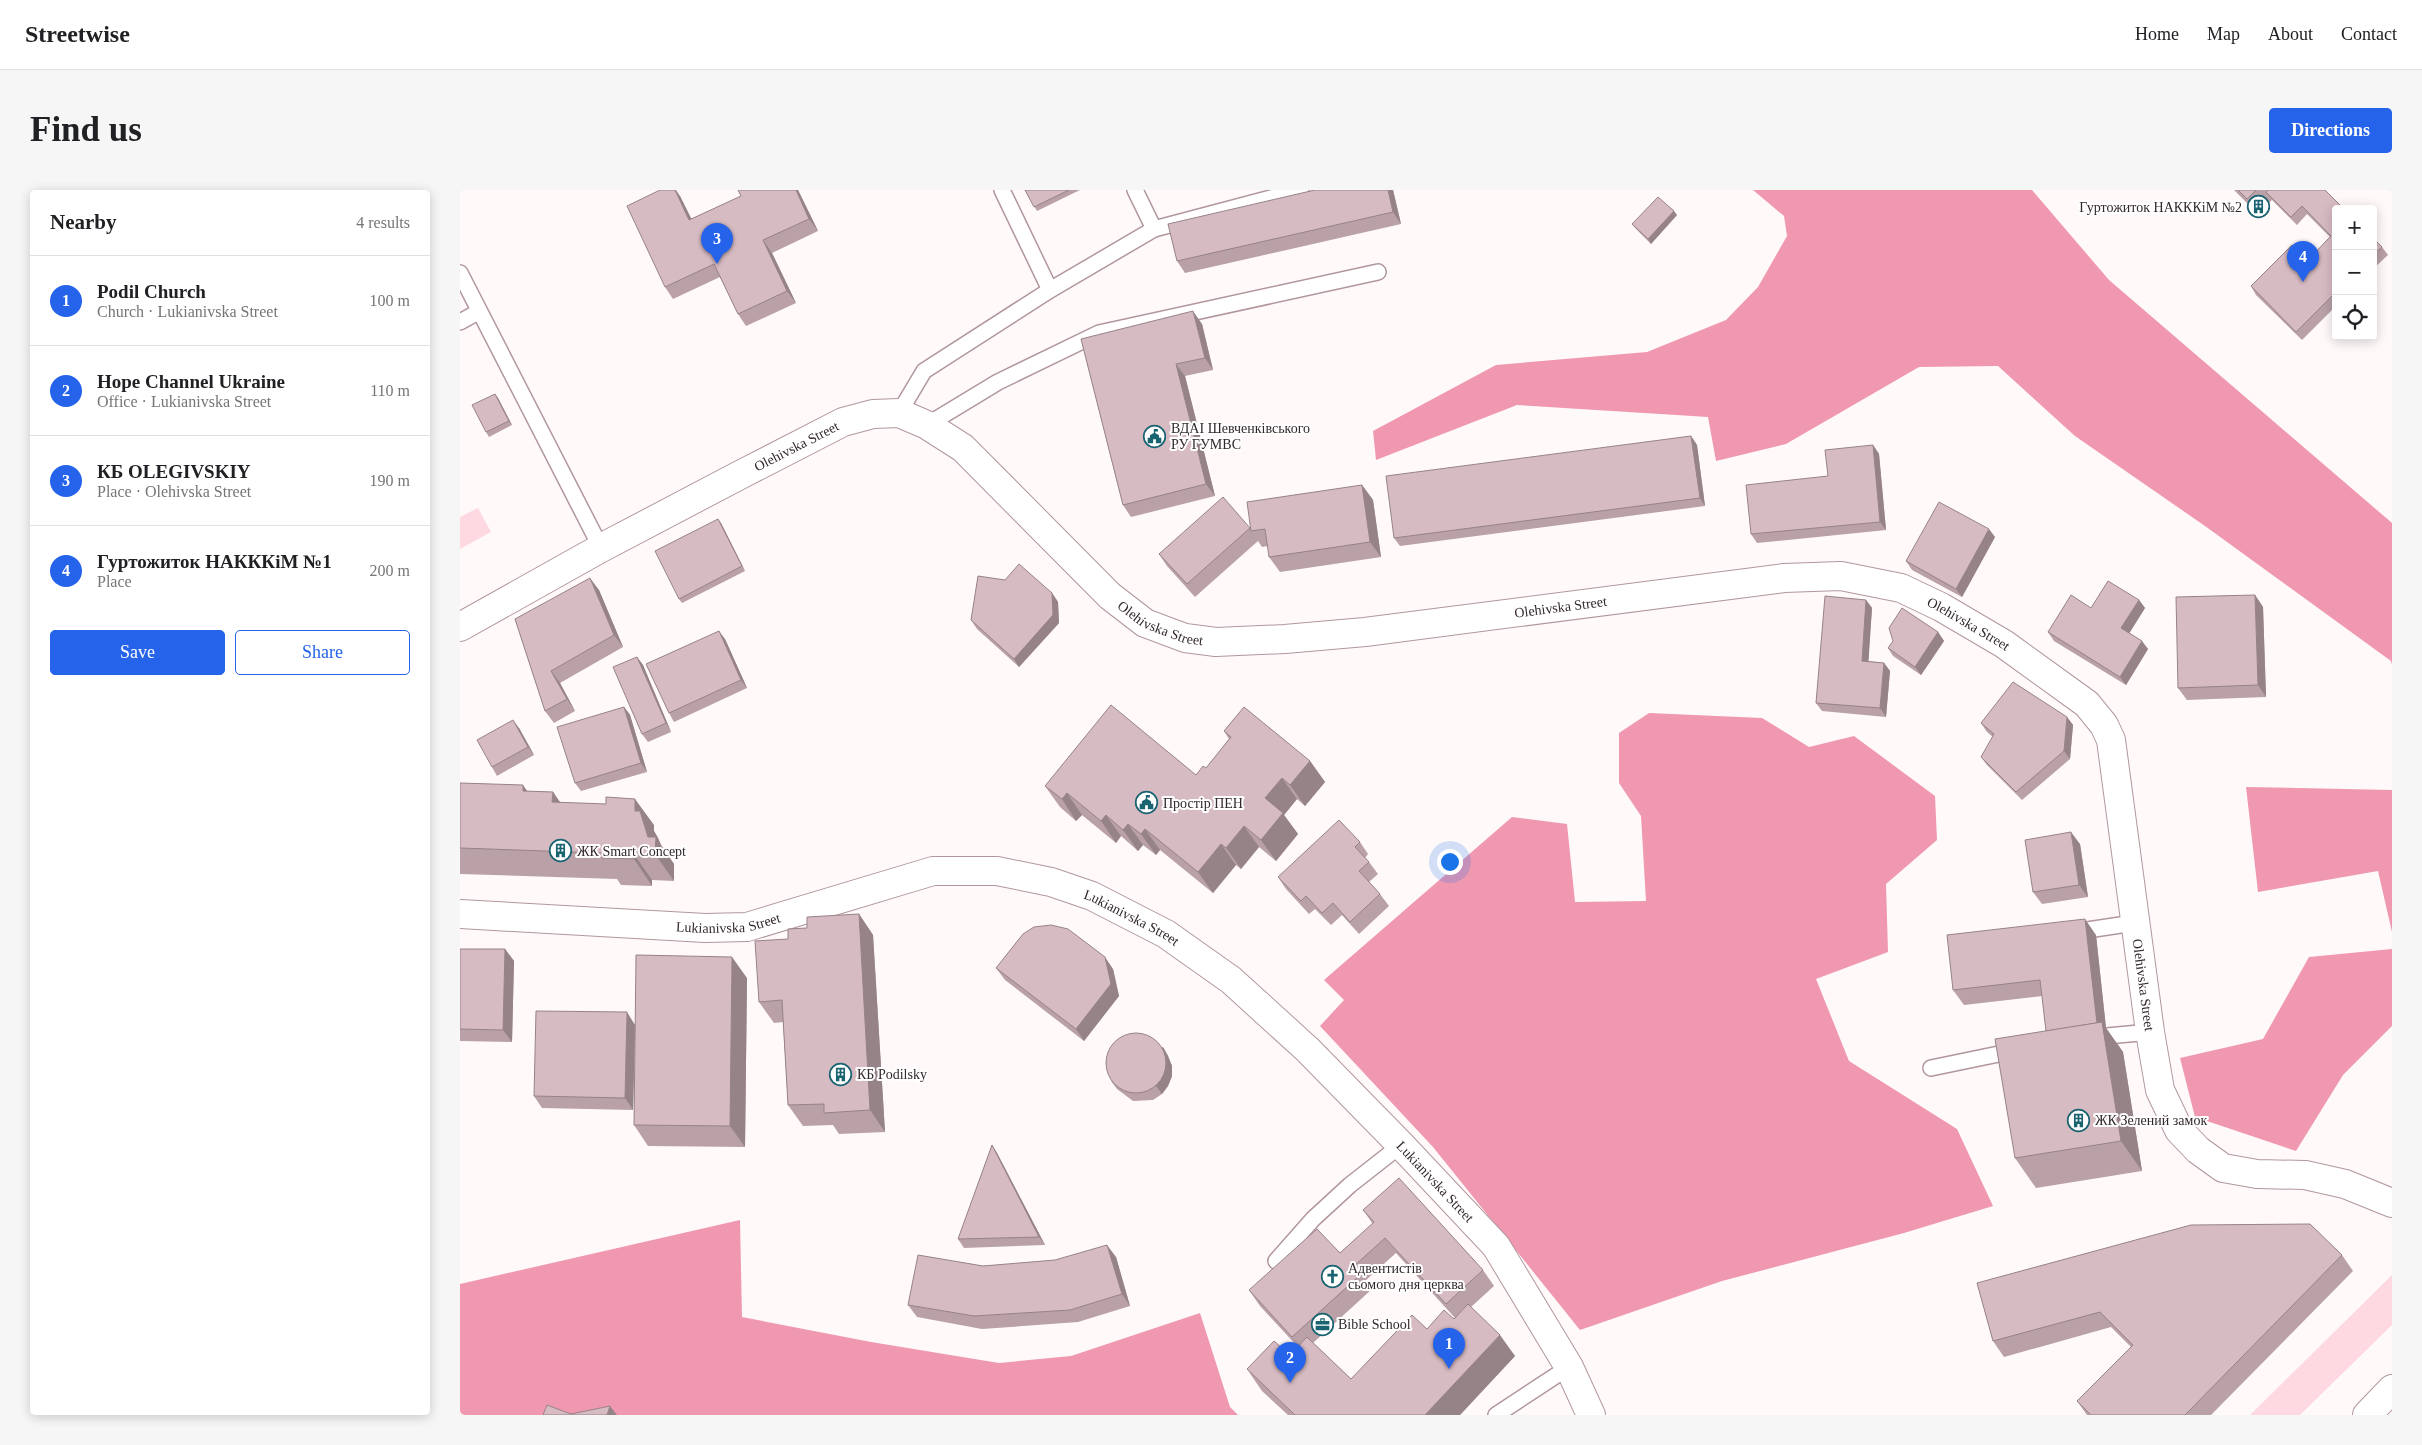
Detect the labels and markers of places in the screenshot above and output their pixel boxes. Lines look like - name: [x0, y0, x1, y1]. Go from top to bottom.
- building icon: Гуртожиток НАКККіМ №2: [2246, 195, 2270, 219]
- place label: Гуртожиток НАКККіМ №2: [2079, 200, 2242, 215]
- pin: 3: [701, 223, 733, 264]
- pin: 4: [2287, 241, 2319, 282]
- place label: ВДАІ Шевченківського РУ ГУМВС: [1171, 421, 1310, 452]
- public building icon: ВДАІ Шевченківського РУ ГУМВС: [1143, 424, 1167, 448]
- public building icon: Простір ПЕН: [1135, 791, 1159, 815]
- place label: Простір ПЕН: [1163, 796, 1243, 811]
- building icon: ЖК Smart Concept: [549, 839, 573, 863]
- place label: ЖК Smart Concept: [577, 844, 686, 859]
- building icon: КБ Podilsky: [829, 1062, 853, 1086]
- place label: КБ Podilsky: [857, 1067, 927, 1082]
- building icon: ЖК Зелений замок: [2067, 1108, 2091, 1132]
- place label: ЖК Зелений замок: [2095, 1113, 2207, 1128]
- place label: Адвентистів сьомого дня церква: [1348, 1261, 1465, 1292]
- church icon: Адвентистів сьомого дня церква: [1320, 1264, 1344, 1288]
- office icon: Bible School: [1310, 1312, 1334, 1336]
- place label: Bible School: [1338, 1317, 1411, 1332]
- pin: 1: [1433, 1328, 1465, 1369]
- pin: 2: [1274, 1342, 1306, 1383]

